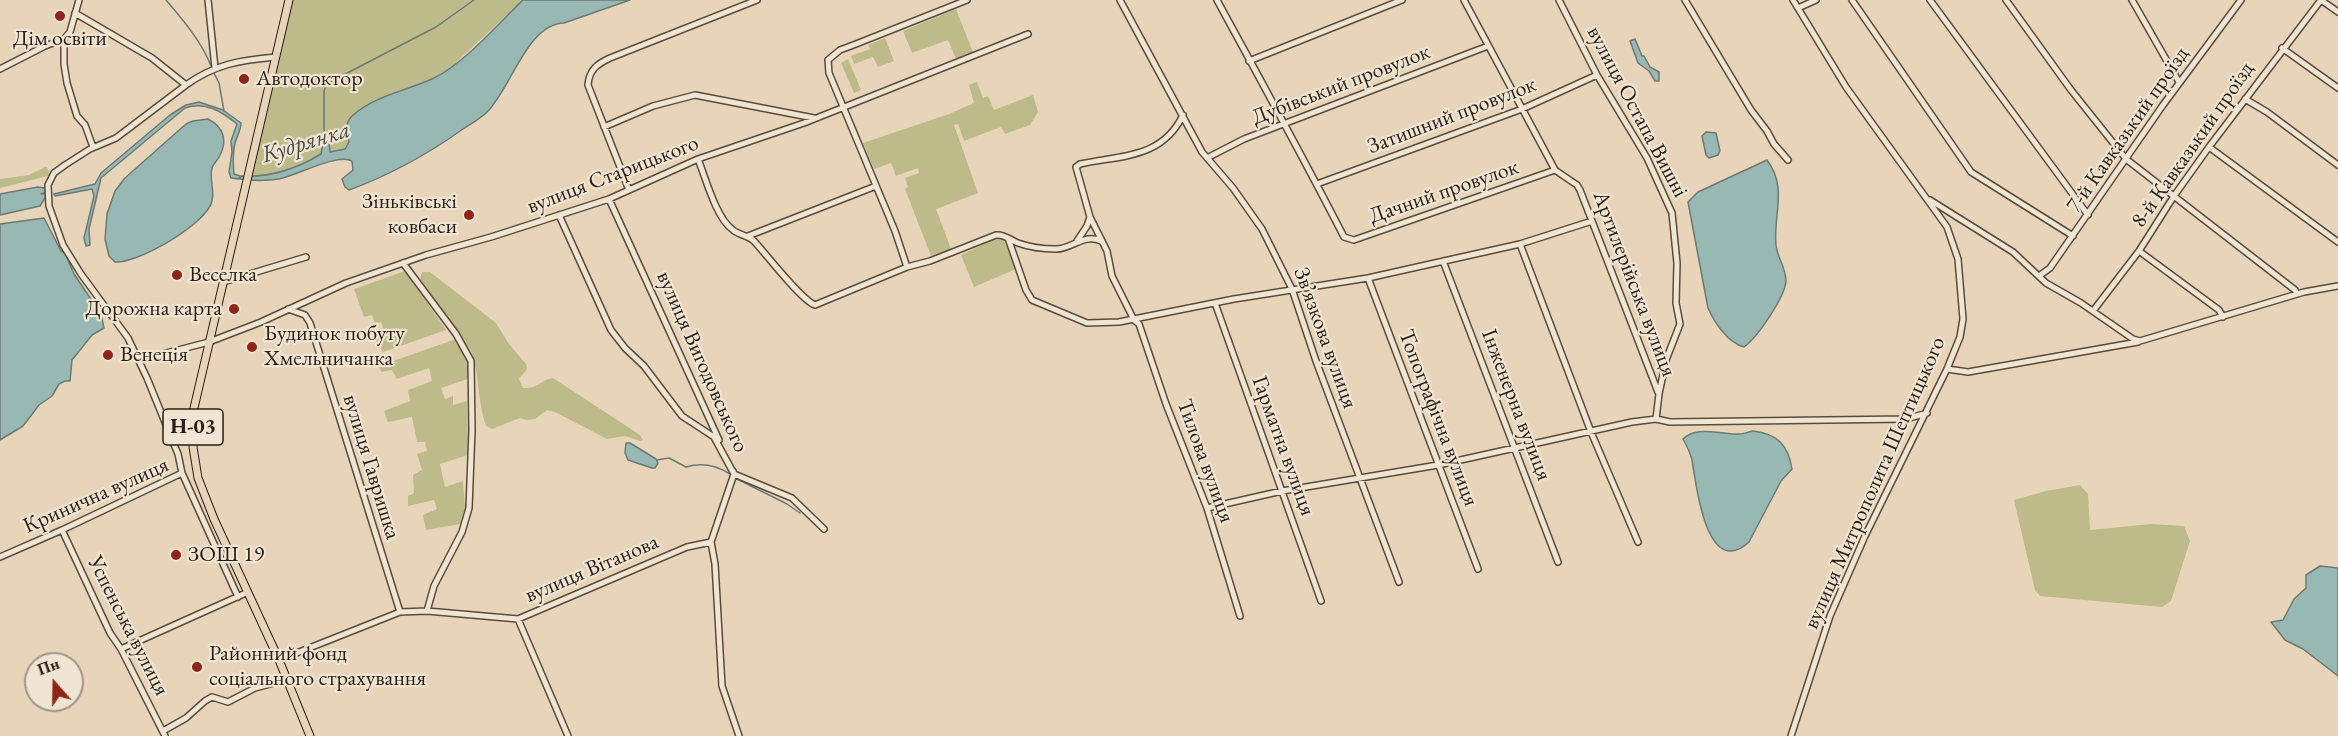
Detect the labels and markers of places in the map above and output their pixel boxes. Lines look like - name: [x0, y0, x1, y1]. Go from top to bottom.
- marker: Дім освіти: [53, 9, 67, 23]
- place label: Дім освіти: [13, 26, 107, 52]
- place label: Автодоктор: [256, 66, 363, 92]
- marker: Автодоктор: [237, 72, 251, 86]
- place label: Зіньківські ковбаси: [362, 189, 457, 240]
- marker: Зіньківські ковбаси: [462, 208, 476, 222]
- place label: Веселка: [189, 262, 257, 288]
- marker: Веселка: [170, 268, 184, 282]
- place label: Дорожна карта: [86, 296, 222, 322]
- marker: Дорожна карта: [227, 302, 241, 316]
- place label: Будинок побуту Хмельничанка: [264, 321, 405, 372]
- marker: Будинок побуту Хмельничанка: [245, 340, 259, 354]
- place label: Венеція: [120, 342, 188, 368]
- marker: Венеція: [101, 348, 115, 362]
- place label: ЗОШ 19: [188, 542, 264, 568]
- marker: ЗОШ 19: [169, 548, 183, 562]
- place label: Районний фонд соціального страхування: [209, 641, 426, 692]
- marker: Районний фонд соціального страхування: [190, 660, 204, 674]

